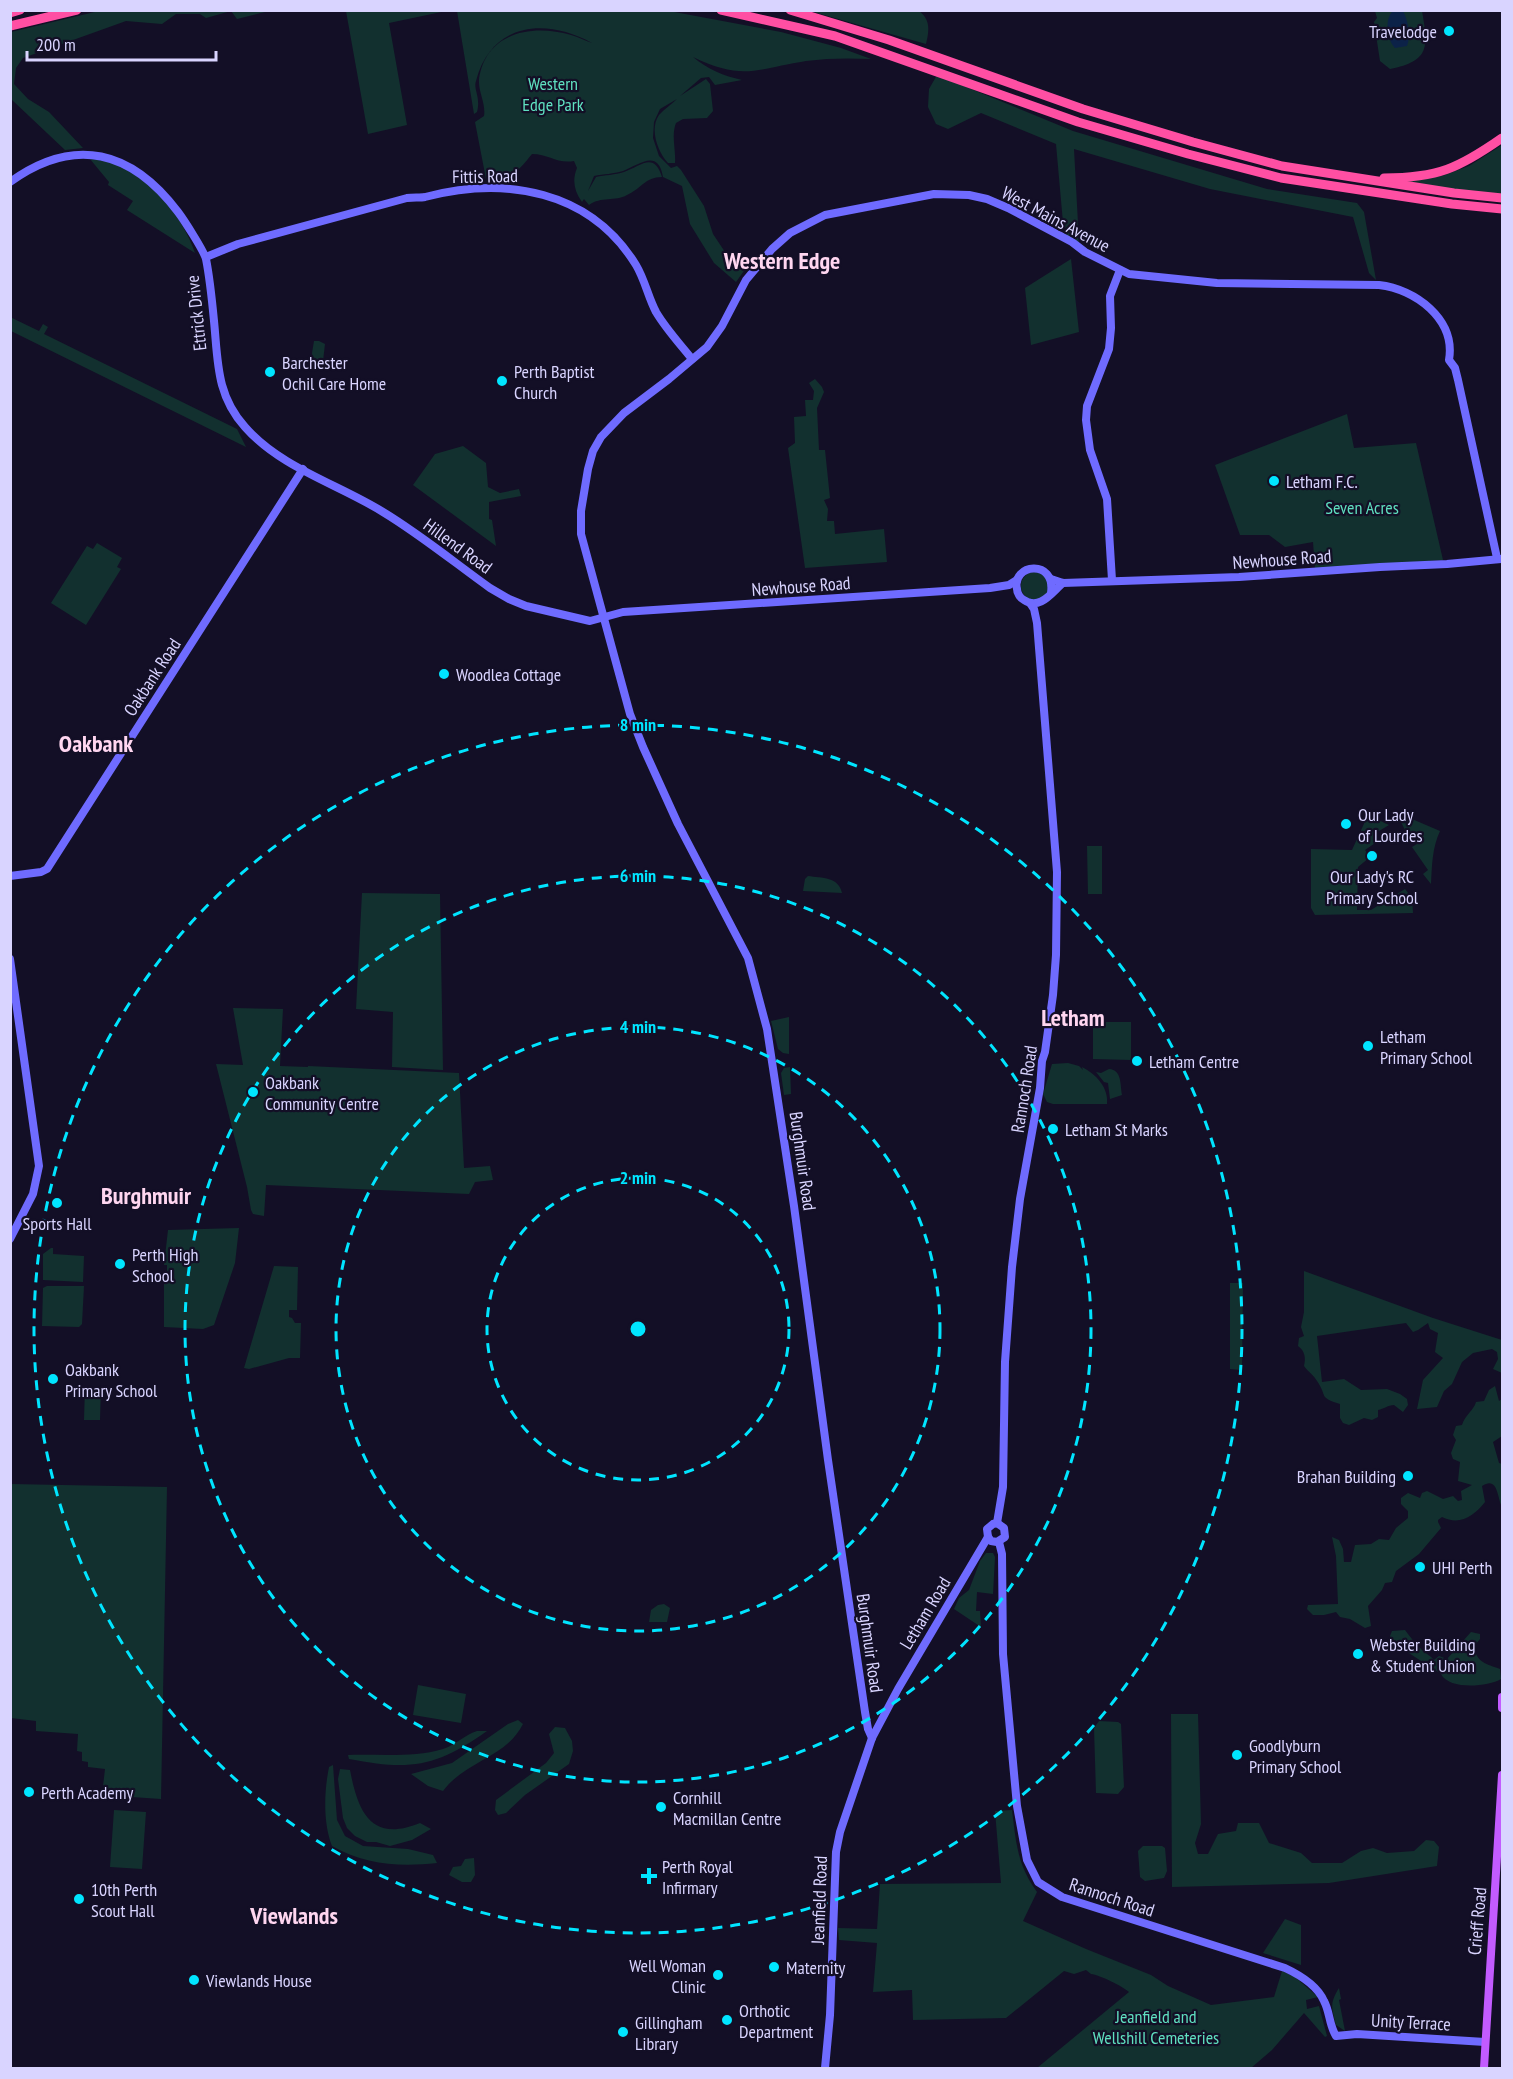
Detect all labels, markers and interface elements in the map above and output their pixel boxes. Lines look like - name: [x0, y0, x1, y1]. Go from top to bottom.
- place label: Travelodge: [1369, 20, 1437, 43]
- scale bar: [27, 24, 216, 62]
- marker: Travelodge: [1442, 24, 1456, 38]
- text: 200 m: [36, 33, 76, 56]
- park label: Western Edge Park: [522, 72, 584, 116]
- street label: Fittis Road: [452, 164, 518, 188]
- street label: West Mains Avenue: [998, 181, 1114, 257]
- district label: Western Edge: [723, 245, 840, 276]
- street label: Ettrick Drive: [181, 274, 211, 352]
- place label: Barchester Ochil Care Home: [282, 351, 386, 395]
- place label: Perth Baptist Church: [514, 360, 595, 404]
- marker: Barchester Ochil Care Home: [263, 365, 277, 379]
- marker: Perth Baptist Church: [495, 374, 509, 388]
- place label: Letham F.C.: [1286, 470, 1358, 493]
- marker: Letham F.C.: [1267, 474, 1281, 488]
- park label: Seven Acres: [1325, 496, 1399, 519]
- street label: Hillend Road: [419, 513, 497, 579]
- street label: Newhouse Road: [1232, 544, 1332, 574]
- street label: Newhouse Road: [751, 571, 851, 601]
- street label: Oakbank Road: [118, 634, 186, 720]
- place label: Woodlea Cottage: [456, 663, 561, 686]
- marker: Woodlea Cottage: [437, 667, 451, 681]
- text: 8 min: [620, 713, 656, 736]
- district label: Oakbank: [59, 728, 133, 759]
- place label: Our Lady of Lourdes: [1358, 803, 1423, 847]
- marker: Our Lady of Lourdes: [1339, 817, 1353, 831]
- marker: Our Lady's RC Primary School: [1365, 849, 1379, 863]
- text: 6 min: [620, 864, 656, 887]
- place label: Our Lady's RC Primary School: [1326, 865, 1419, 909]
- district label: Letham: [1041, 1002, 1105, 1033]
- text: 4 min: [620, 1015, 656, 1038]
- place label: Letham Primary School: [1380, 1025, 1473, 1069]
- marker: Letham Primary School: [1361, 1039, 1375, 1053]
- street label: Rannoch Road: [1006, 1044, 1042, 1134]
- place label: Letham Centre: [1149, 1050, 1239, 1073]
- marker: Letham Centre: [1130, 1054, 1144, 1068]
- place label: Oakbank Community Centre: [265, 1071, 379, 1115]
- marker: Oakbank Community Centre: [246, 1085, 260, 1099]
- street label: Burghmuir Road: [785, 1110, 821, 1212]
- place label: Letham St Marks: [1065, 1118, 1168, 1141]
- marker: Letham St Marks: [1046, 1122, 1060, 1136]
- text: 2 min: [620, 1166, 656, 1189]
- district label: Burghmuir: [101, 1180, 192, 1211]
- marker: Sports Hall: [50, 1196, 64, 1210]
- place label: Sports Hall: [23, 1212, 92, 1235]
- place label: Perth High School: [132, 1243, 198, 1287]
- marker: Perth High School: [113, 1257, 127, 1271]
- centre of rings: [628, 1319, 648, 1339]
- place label: Oakbank Primary School: [65, 1358, 158, 1402]
- marker: Oakbank Primary School: [46, 1372, 60, 1386]
- place label: Brahan Building: [1297, 1465, 1396, 1488]
- marker: Brahan Building: [1401, 1469, 1415, 1483]
- place label: UHI Perth: [1432, 1556, 1492, 1579]
- marker: UHI Perth: [1413, 1560, 1427, 1574]
- street label: Letham Road: [894, 1573, 956, 1653]
- street label: Burghmuir Road: [852, 1592, 888, 1694]
- place label: Webster Building & Student Union: [1370, 1633, 1476, 1677]
- marker: Webster Building & Student Union: [1351, 1647, 1365, 1661]
- place label: Goodlyburn Primary School: [1249, 1734, 1342, 1778]
- marker: Goodlyburn Primary School: [1230, 1748, 1244, 1762]
- place label: Perth Academy: [41, 1781, 133, 1804]
- marker: Perth Academy: [22, 1785, 36, 1799]
- place label: Cornhill Macmillan Centre: [673, 1786, 781, 1830]
- marker: Cornhill Macmillan Centre: [654, 1800, 668, 1814]
- place label: Perth Royal Infirmary: [662, 1855, 734, 1899]
- street label: Jeanfield Road: [806, 1855, 832, 1946]
- marker: Perth Royal Infirmary: [640, 1867, 658, 1885]
- street label: Rannoch Road: [1066, 1872, 1158, 1922]
- place label: 10th Perth Scout Hall: [91, 1878, 157, 1922]
- street label: Crieff Road: [1463, 1886, 1491, 1956]
- marker: 10th Perth Scout Hall: [72, 1892, 86, 1906]
- district label: Viewlands: [249, 1900, 338, 1931]
- place label: Well Woman Clinic: [629, 1954, 707, 1998]
- place label: Maternity: [786, 1956, 845, 1979]
- marker: Maternity: [767, 1960, 781, 1974]
- marker: Well Woman Clinic: [711, 1968, 725, 1982]
- place label: Viewlands House: [205, 1969, 312, 1992]
- marker: Viewlands House: [187, 1973, 201, 1987]
- place label: Orthotic Department: [739, 1999, 813, 2043]
- park label: Jeanfield and Wellshill Cemeteries: [1093, 2005, 1219, 2049]
- street label: Unity Terrace: [1371, 2008, 1451, 2036]
- place label: Gillingham Library: [635, 2011, 703, 2055]
- marker: Orthotic Department: [720, 2013, 734, 2027]
- marker: Gillingham Library: [616, 2025, 630, 2039]

